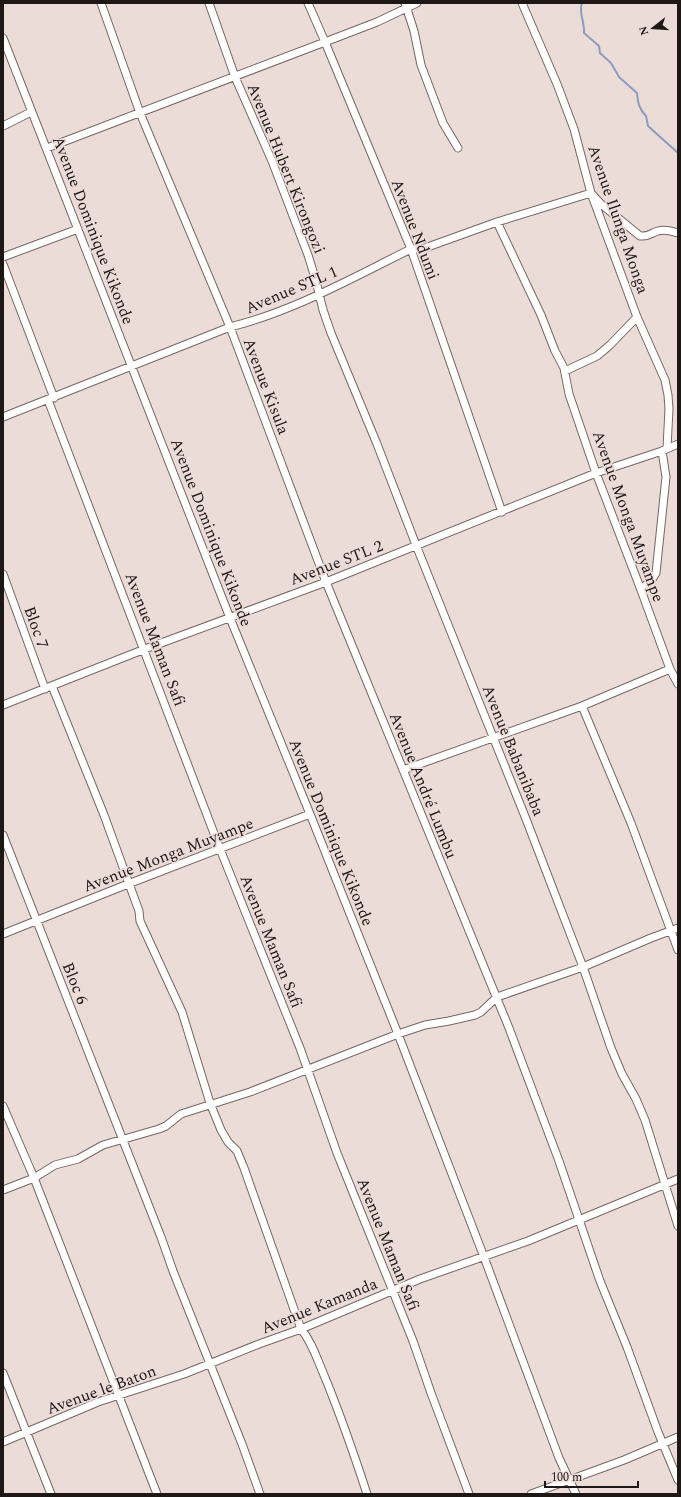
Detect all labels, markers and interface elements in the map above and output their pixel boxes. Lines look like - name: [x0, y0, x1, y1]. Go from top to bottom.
- north arrow: [633, 8, 673, 48]
- text: N: [634, 24, 653, 38]
- street label: Avenue Hubert Kirongozi: [241, 80, 331, 257]
- street label: Avenue Dominique Kikonde: [46, 133, 140, 328]
- street label: Avenue Ilunga Monga: [581, 142, 655, 297]
- street label: Avenue Ndumi: [385, 175, 445, 283]
- street label: Avenue STL 1: [241, 260, 341, 320]
- street label: Avenue Kisula: [237, 335, 296, 438]
- street label: Avenue Monga Muyampe: [586, 427, 670, 605]
- street label: Avenue Dominique Kikonde: [164, 435, 258, 630]
- street label: Avenue STL 2: [286, 534, 387, 592]
- street label: Avenue Maman Safi: [118, 569, 192, 710]
- street label: Bloc 7: [17, 603, 55, 652]
- street label: Avenue Babanibaba: [476, 681, 550, 820]
- street label: Avenue André Lumbu: [383, 709, 463, 862]
- street label: Avenue Dominique Kikonde: [282, 735, 380, 930]
- street label: Avenue Monga Muyampe: [80, 811, 257, 899]
- street label: Avenue Maman Safi: [233, 871, 309, 1012]
- street label: Bloc 6: [56, 959, 94, 1008]
- street label: Avenue Maman Safi: [350, 1174, 426, 1315]
- street label: Avenue Kamanda: [258, 1272, 381, 1340]
- street label: Avenue le Baton: [43, 1359, 160, 1421]
- scale bar: [545, 1463, 638, 1489]
- text: 100 m: [551, 1468, 582, 1487]

